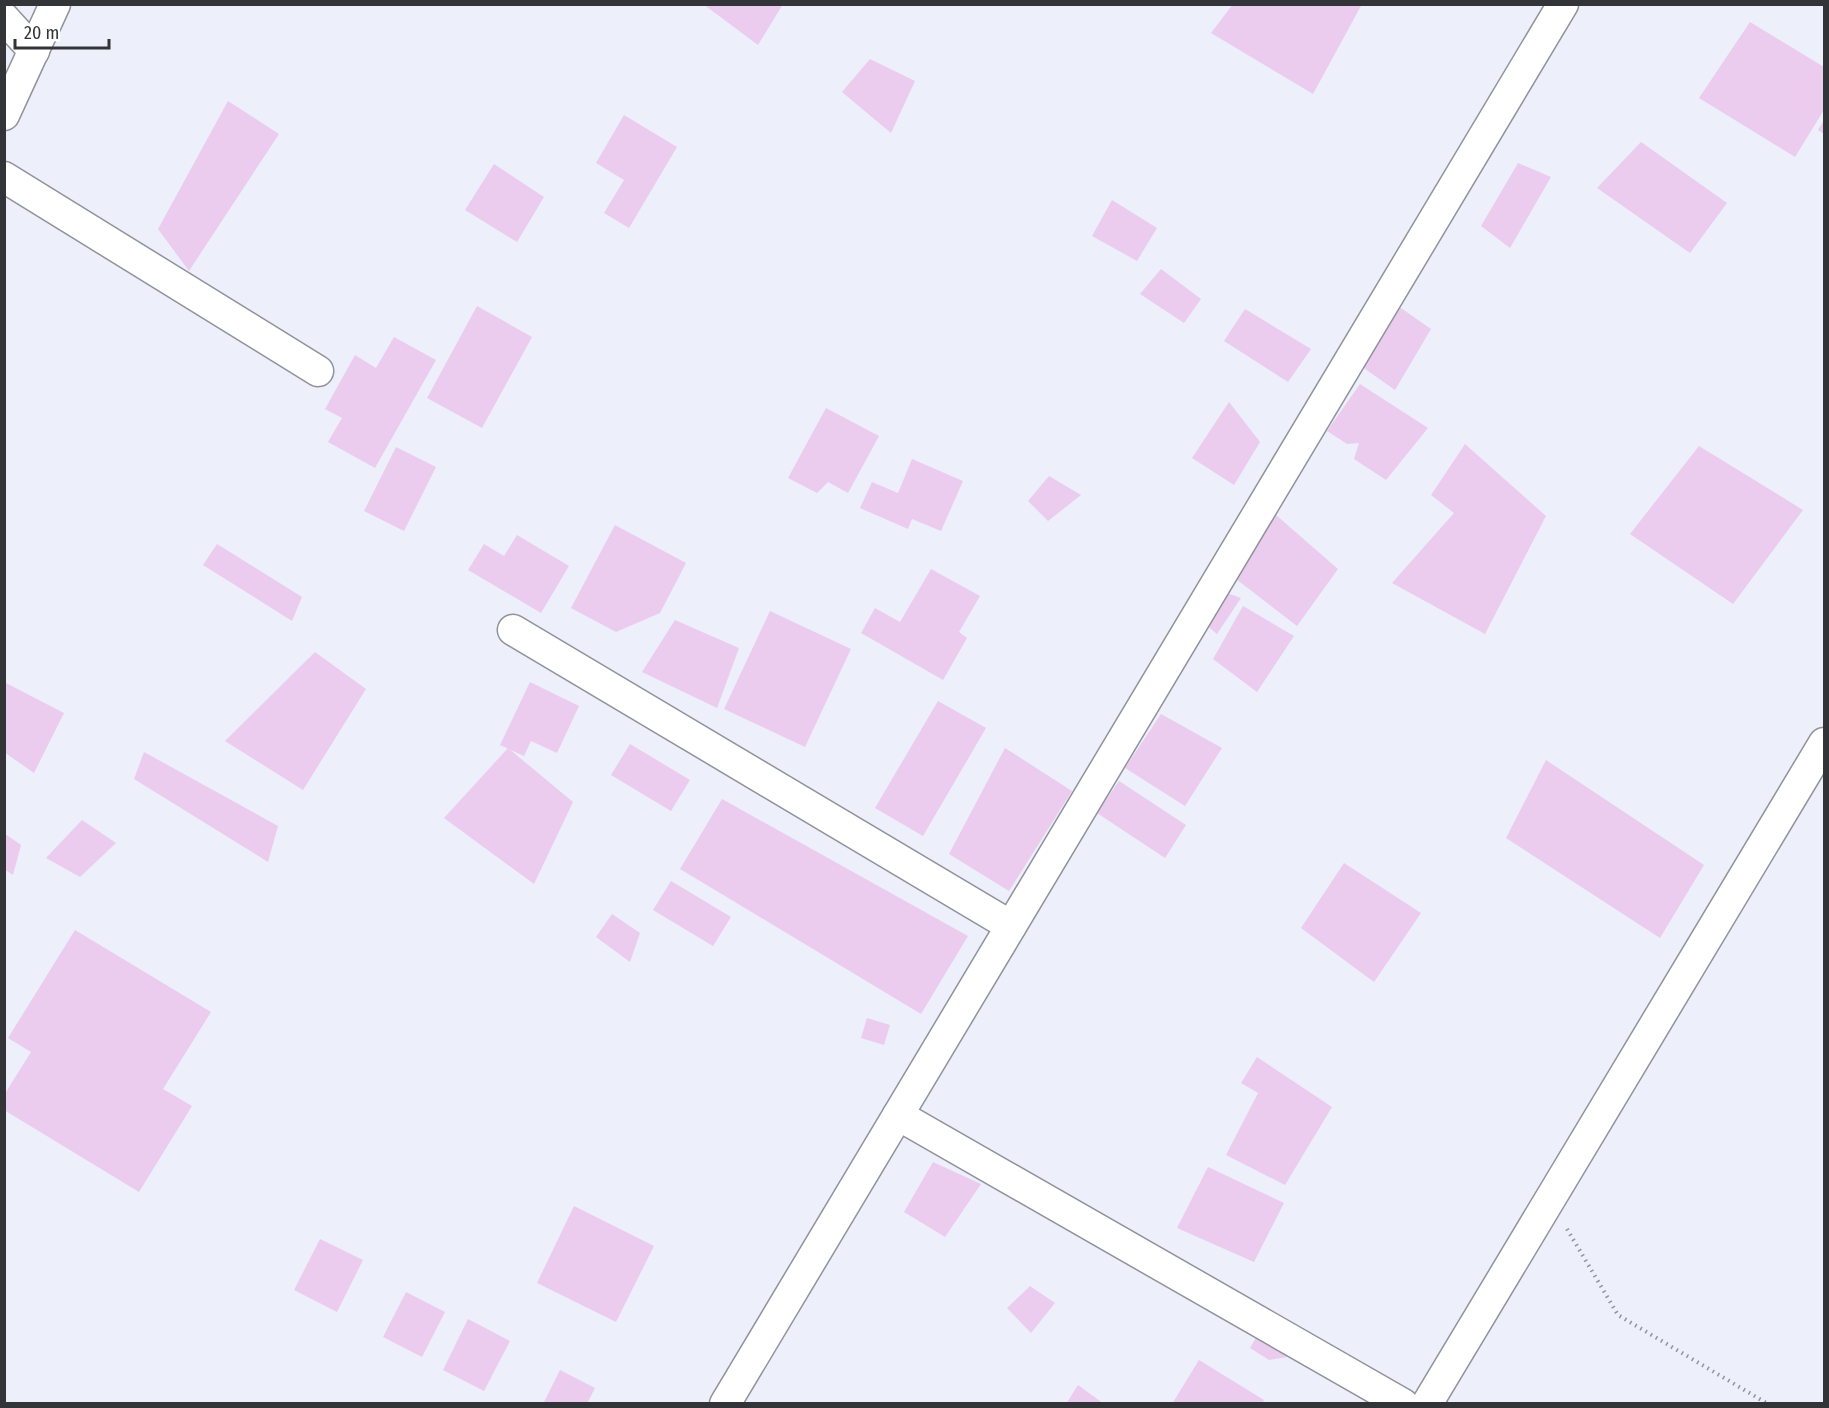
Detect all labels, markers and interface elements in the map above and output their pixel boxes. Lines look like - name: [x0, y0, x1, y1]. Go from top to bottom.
- scale bar: [15, 12, 110, 50]
- text: 20 m: [24, 22, 59, 44]

